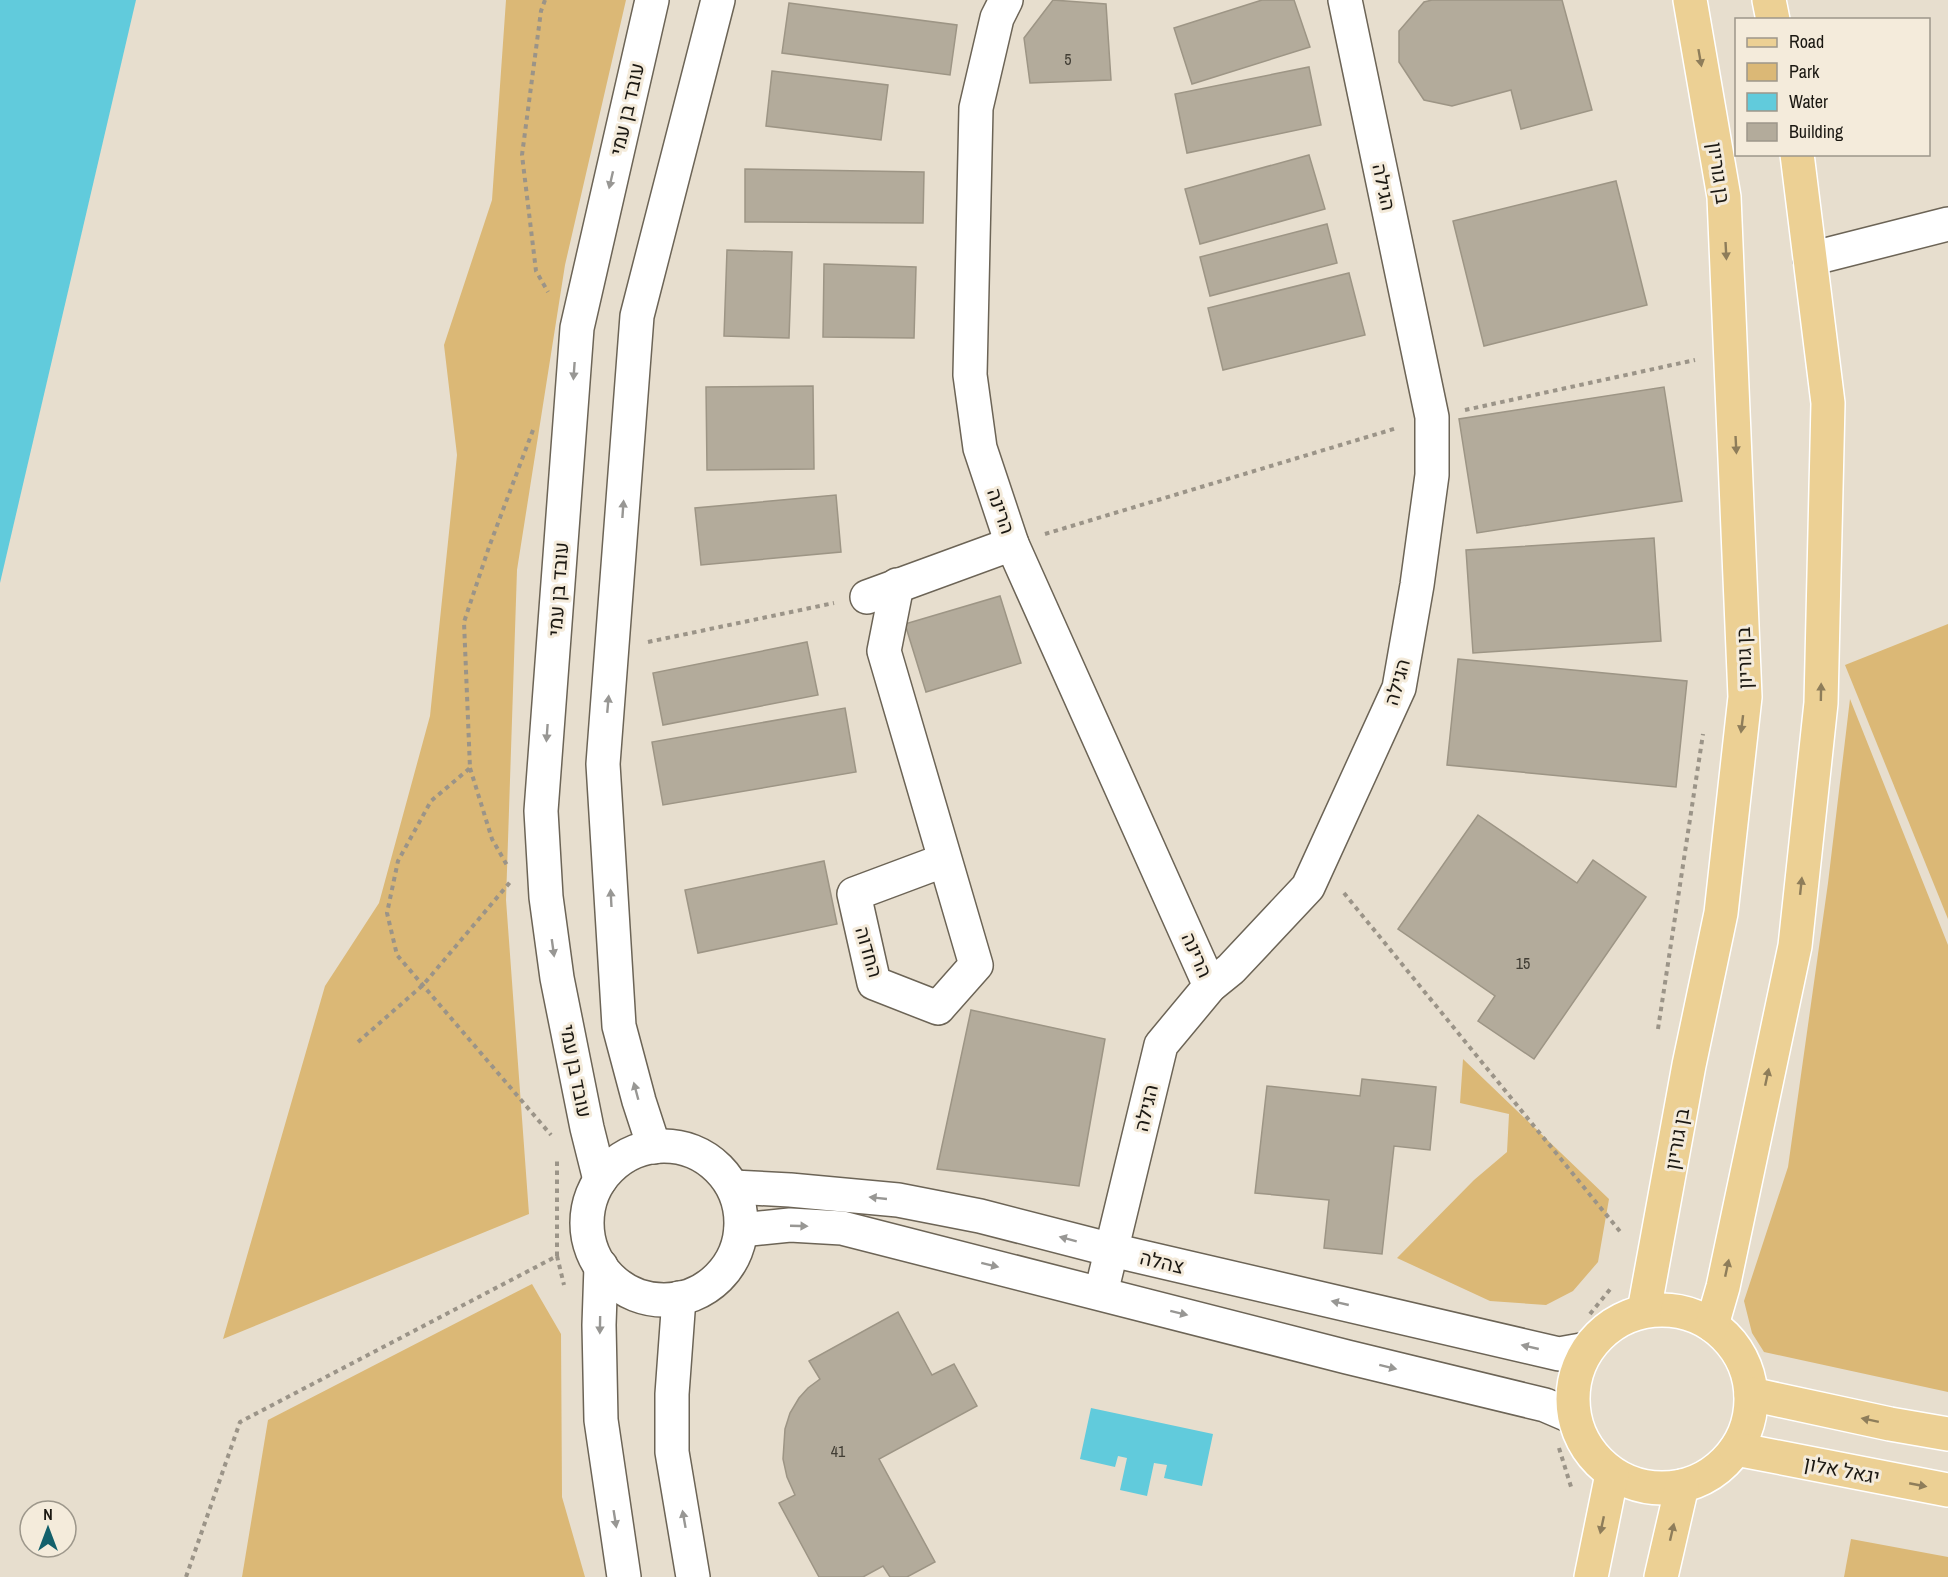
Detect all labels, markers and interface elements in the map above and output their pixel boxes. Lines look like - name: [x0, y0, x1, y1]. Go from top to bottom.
- legend: [1735, 18, 1930, 156]
- text: Road: [1789, 29, 1824, 54]
- house number: 5: [1064, 48, 1072, 70]
- one-way arrow: [1696, 48, 1705, 67]
- text: Park: [1789, 59, 1820, 84]
- street label: עובד בן עמי: [603, 60, 650, 158]
- text: Water: [1789, 89, 1828, 114]
- text: Building: [1789, 119, 1844, 144]
- street label: בן גוריון: [1702, 140, 1737, 206]
- street label: הגילה: [1366, 161, 1403, 213]
- one-way arrow: [606, 171, 616, 189]
- one-way arrow: [1722, 241, 1731, 260]
- one-way arrow: [569, 361, 579, 380]
- one-way arrow: [1731, 436, 1740, 455]
- street label: הרינה: [981, 484, 1022, 537]
- one-way arrow: [618, 500, 628, 519]
- street label: עובד בן עמי: [541, 541, 574, 637]
- street label: בן גוריון: [1729, 626, 1758, 689]
- street label: הגילה: [1377, 655, 1416, 708]
- one-way arrow: [1816, 682, 1826, 701]
- one-way arrow: [603, 694, 613, 713]
- one-way arrow: [1738, 715, 1747, 734]
- one-way arrow: [542, 723, 552, 742]
- one-way arrow: [1796, 876, 1806, 895]
- one-way arrow: [607, 889, 616, 908]
- street label: החדוה: [849, 923, 890, 981]
- street label: הרינה: [1176, 928, 1219, 982]
- one-way arrow: [549, 939, 558, 958]
- house number: 15: [1516, 952, 1530, 974]
- street label: עובד בן עמי: [554, 1022, 599, 1120]
- one-way arrow: [1763, 1068, 1772, 1087]
- one-way arrow: [631, 1082, 640, 1100]
- street label: הגילה: [1127, 1082, 1164, 1134]
- street label: בן גוריון: [1658, 1106, 1695, 1172]
- one-way arrow: [868, 1193, 887, 1203]
- one-way arrow: [790, 1221, 809, 1230]
- one-way arrow: [1059, 1233, 1077, 1243]
- street label: צהלה: [1137, 1243, 1187, 1280]
- one-way arrow: [1723, 1259, 1732, 1278]
- one-way arrow: [981, 1260, 999, 1270]
- one-way arrow: [1330, 1298, 1349, 1307]
- one-way arrow: [1170, 1309, 1188, 1318]
- one-way arrow: [595, 1315, 605, 1334]
- one-way arrow: [1520, 1342, 1539, 1352]
- one-way arrow: [1379, 1362, 1397, 1372]
- one-way arrow: [1861, 1414, 1879, 1424]
- house number: 41: [831, 1440, 846, 1462]
- street label: יגאל אלון: [1802, 1449, 1882, 1490]
- one-way arrow: [1908, 1481, 1927, 1490]
- north arrow: [18, 1499, 78, 1559]
- text: N: [43, 1503, 53, 1525]
- one-way arrow: [610, 1510, 619, 1529]
- one-way arrow: [679, 1510, 688, 1529]
- one-way arrow: [1597, 1516, 1606, 1535]
- one-way arrow: [1667, 1522, 1677, 1541]

